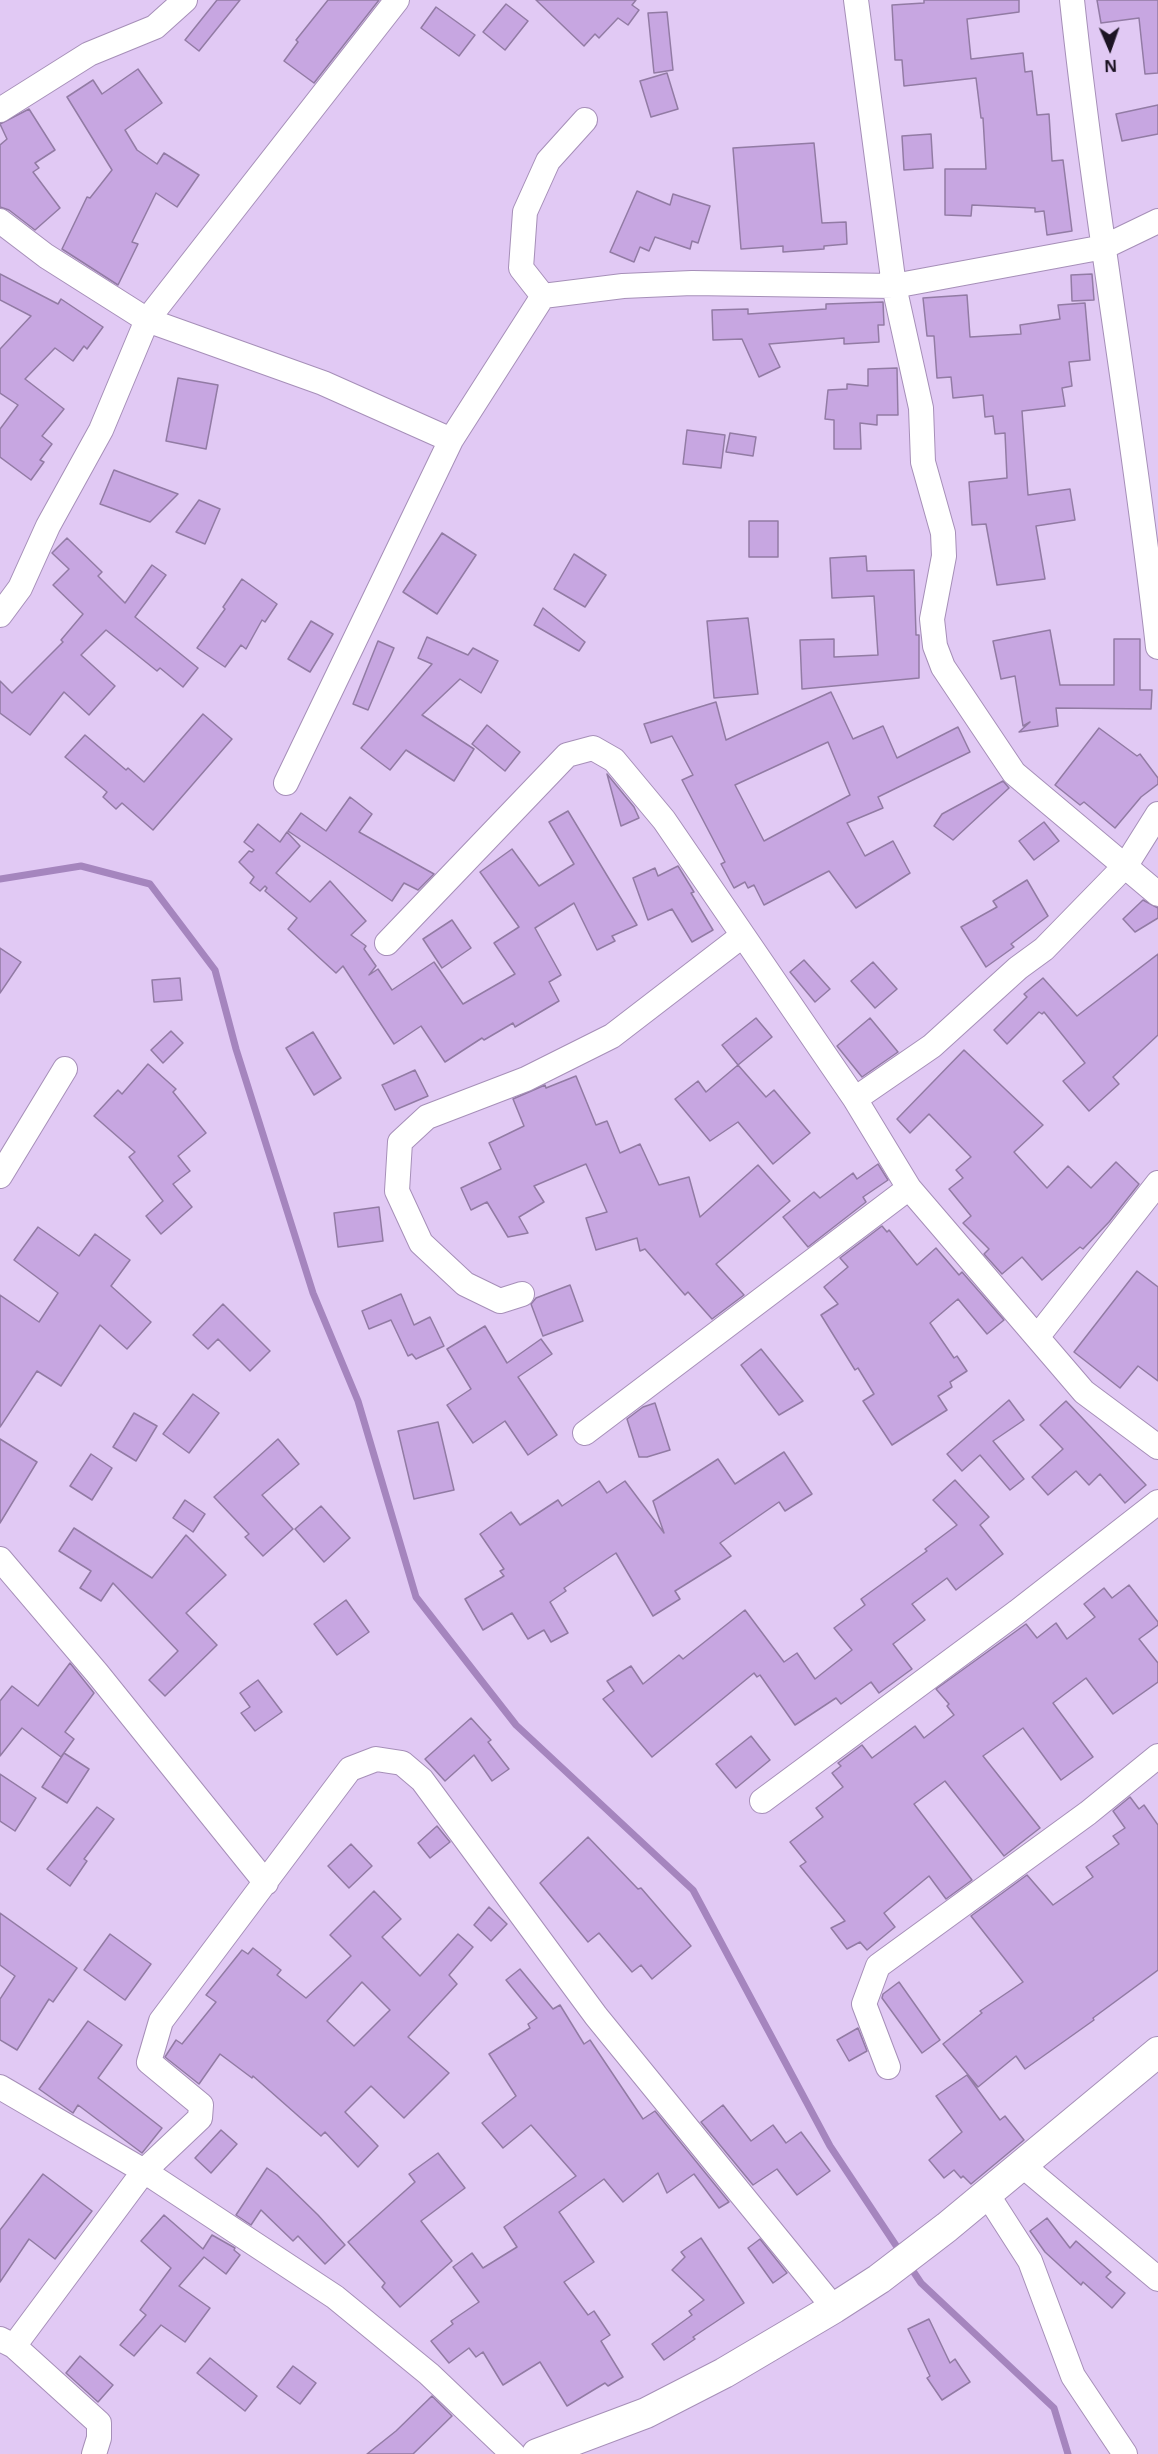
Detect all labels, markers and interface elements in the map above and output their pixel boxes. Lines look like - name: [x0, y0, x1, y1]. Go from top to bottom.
- north arrow: [1080, 18, 1140, 78]
- text: N: [1104, 55, 1118, 77]

